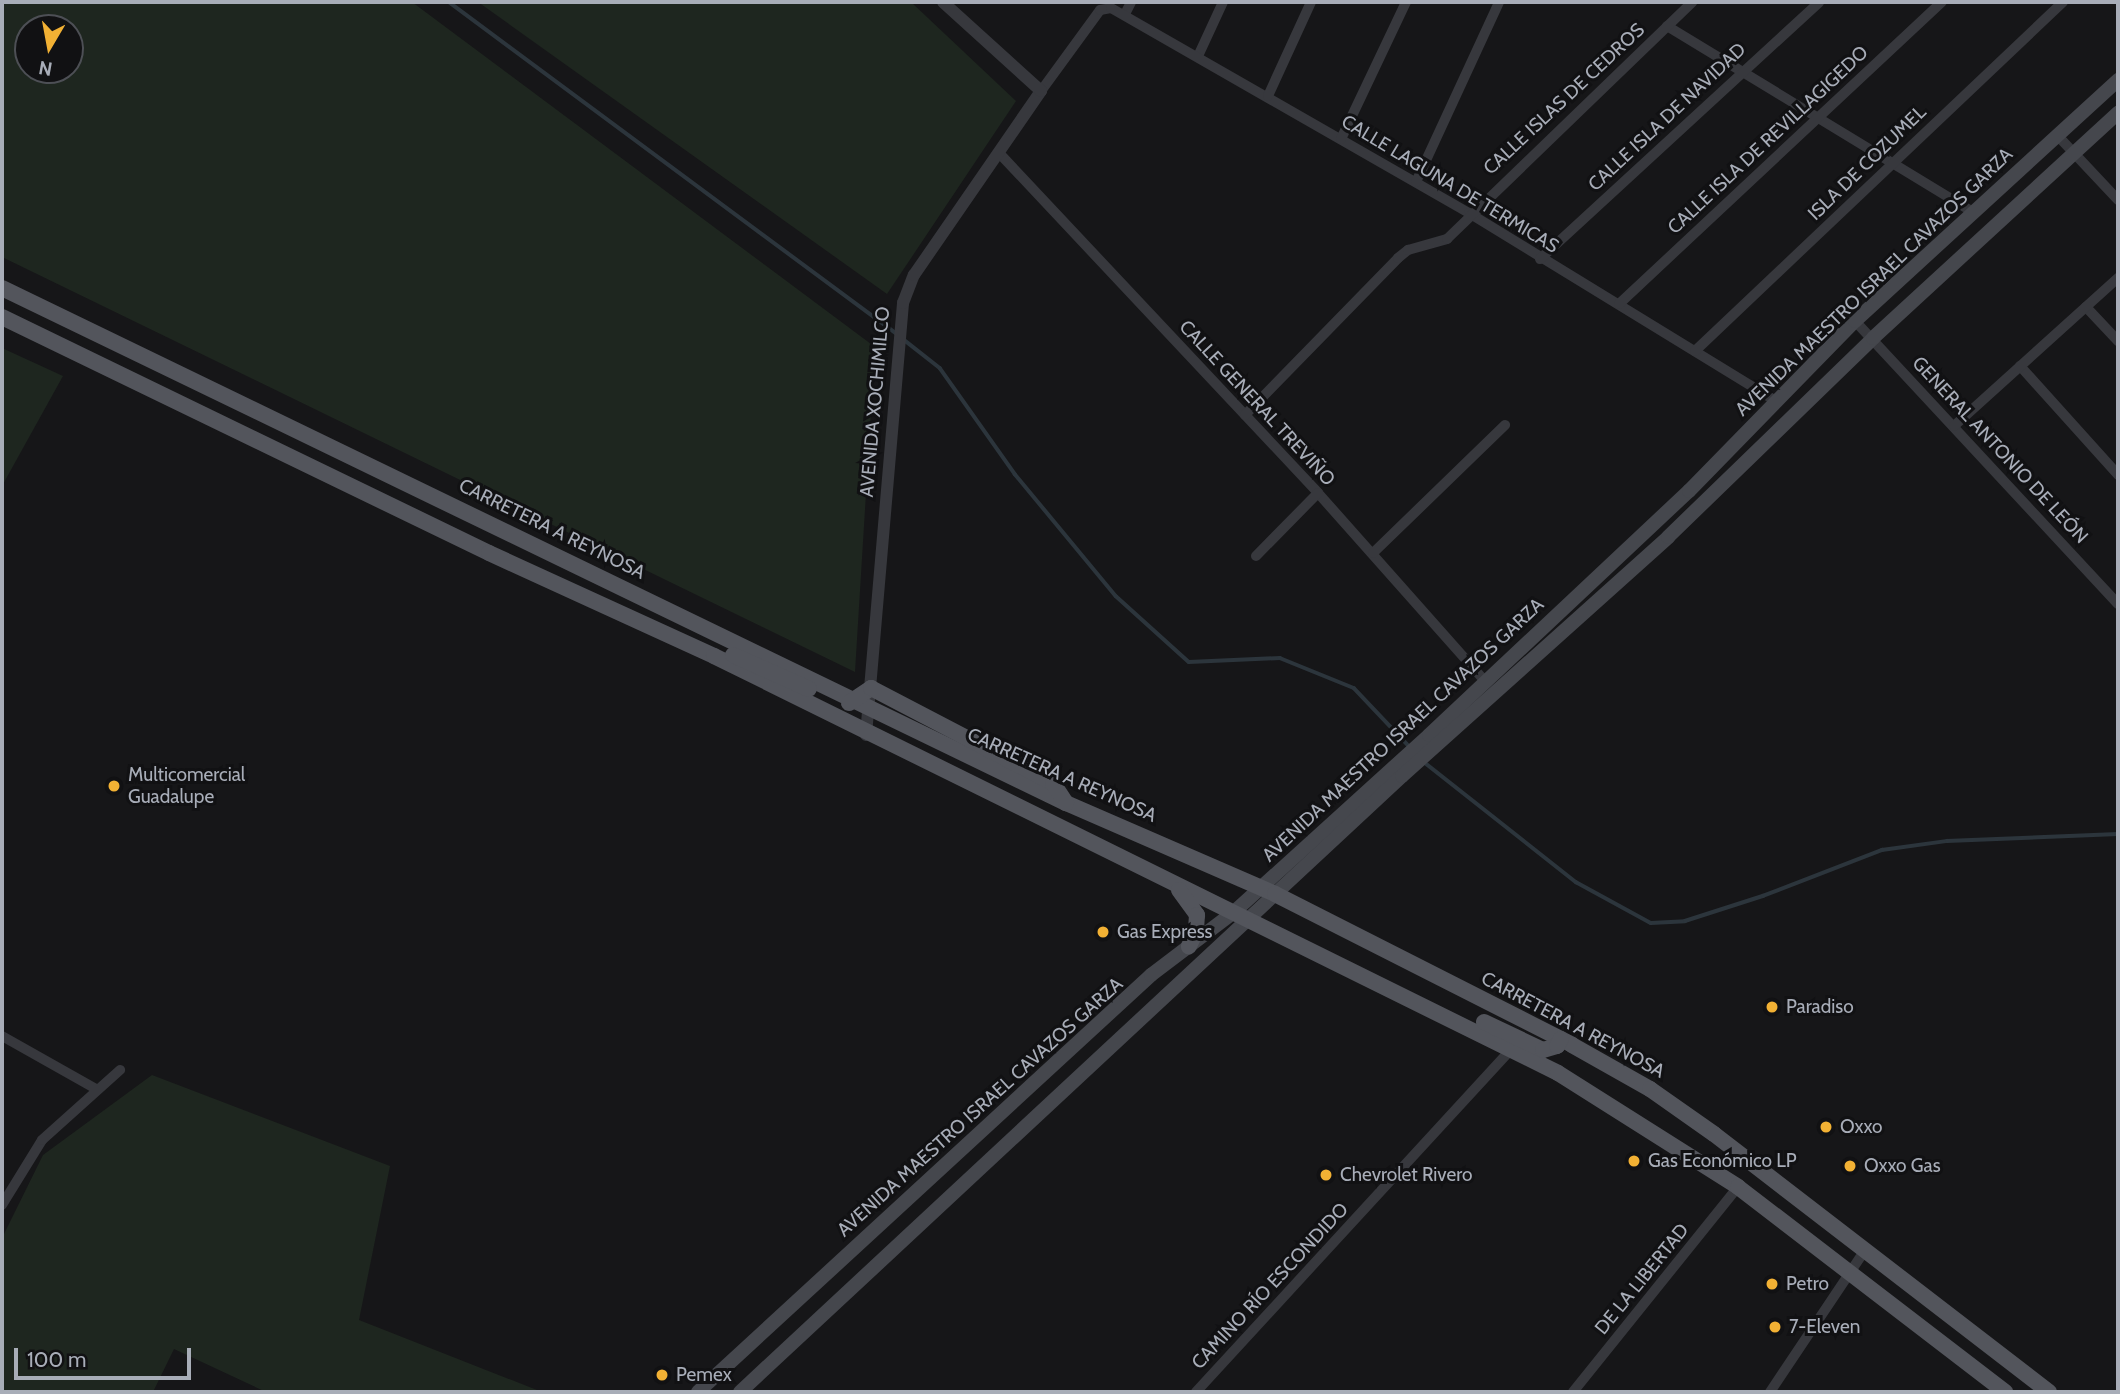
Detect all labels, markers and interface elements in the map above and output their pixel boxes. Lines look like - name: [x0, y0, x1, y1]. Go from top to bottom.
- north arrow: [14, 14, 84, 84]
- street label: CALLE ISLAS DE CEDROS: [1479, 18, 1649, 180]
- street label: CALLE ISLA DE NAVIDAD: [1584, 38, 1750, 196]
- street label: CALLE ISLA DE REVILLAGIGEDO: [1663, 41, 1873, 239]
- text: N: [37, 56, 54, 81]
- street label: ISLA DE COZUMEL: [1803, 101, 1931, 225]
- street label: CALLE LAGUNA DE TERMICAS: [1337, 110, 1563, 258]
- street label: AVENIDA MAESTRO ISRAEL CAVAZOS GARZA: [1731, 143, 2017, 421]
- street label: AVENIDA XOCHIMILCO: [855, 306, 895, 498]
- street label: CALLE GENERAL TREVIÑO: [1174, 316, 1340, 490]
- street label: GENERAL ANTONIO DE LEÓN: [1907, 352, 2093, 548]
- street label: CARRETERA A REYNOSA: [455, 474, 649, 584]
- street label: AVENIDA MAESTRO ISRAEL CAVAZOS GARZA: [1258, 593, 1548, 867]
- street label: CARRETERA A REYNOSA: [964, 723, 1160, 827]
- place label: Multicomercial Guadalupe: [128, 764, 245, 808]
- marker: Multicomercial Guadalupe: [106, 778, 122, 794]
- place label: Gas Express: [1117, 921, 1212, 943]
- marker: Gas Express: [1095, 924, 1111, 940]
- street label: CARRETERA A REYNOSA: [1477, 967, 1669, 1083]
- street label: AVENIDA MAESTRO ISRAEL CAVAZOS GARZA: [833, 973, 1127, 1241]
- place label: Paradiso: [1786, 996, 1854, 1018]
- marker: Paradiso: [1764, 999, 1780, 1015]
- place label: Oxxo: [1840, 1116, 1883, 1138]
- marker: Oxxo: [1818, 1119, 1834, 1135]
- place label: Gas Económico LP: [1648, 1150, 1797, 1172]
- marker: Gas Económico LP: [1626, 1153, 1642, 1169]
- place label: Oxxo Gas: [1864, 1155, 1941, 1177]
- marker: Oxxo Gas: [1842, 1158, 1858, 1174]
- place label: Chevrolet Rivero: [1340, 1164, 1472, 1186]
- marker: Chevrolet Rivero: [1318, 1167, 1334, 1183]
- street label: CAMINO RÍO ESCONDIDO: [1187, 1198, 1353, 1374]
- street label: DE LA LIBERTAD: [1590, 1219, 1694, 1339]
- place label: Petro: [1786, 1273, 1829, 1295]
- marker: Petro: [1764, 1276, 1780, 1292]
- place label: 7-Eleven: [1789, 1316, 1860, 1338]
- marker: 7-Eleven: [1767, 1319, 1783, 1335]
- scale bar: [18, 1334, 194, 1378]
- text: 100 m: [27, 1347, 86, 1372]
- place label: Pemex: [676, 1364, 732, 1386]
- marker: Pemex: [654, 1367, 670, 1383]

